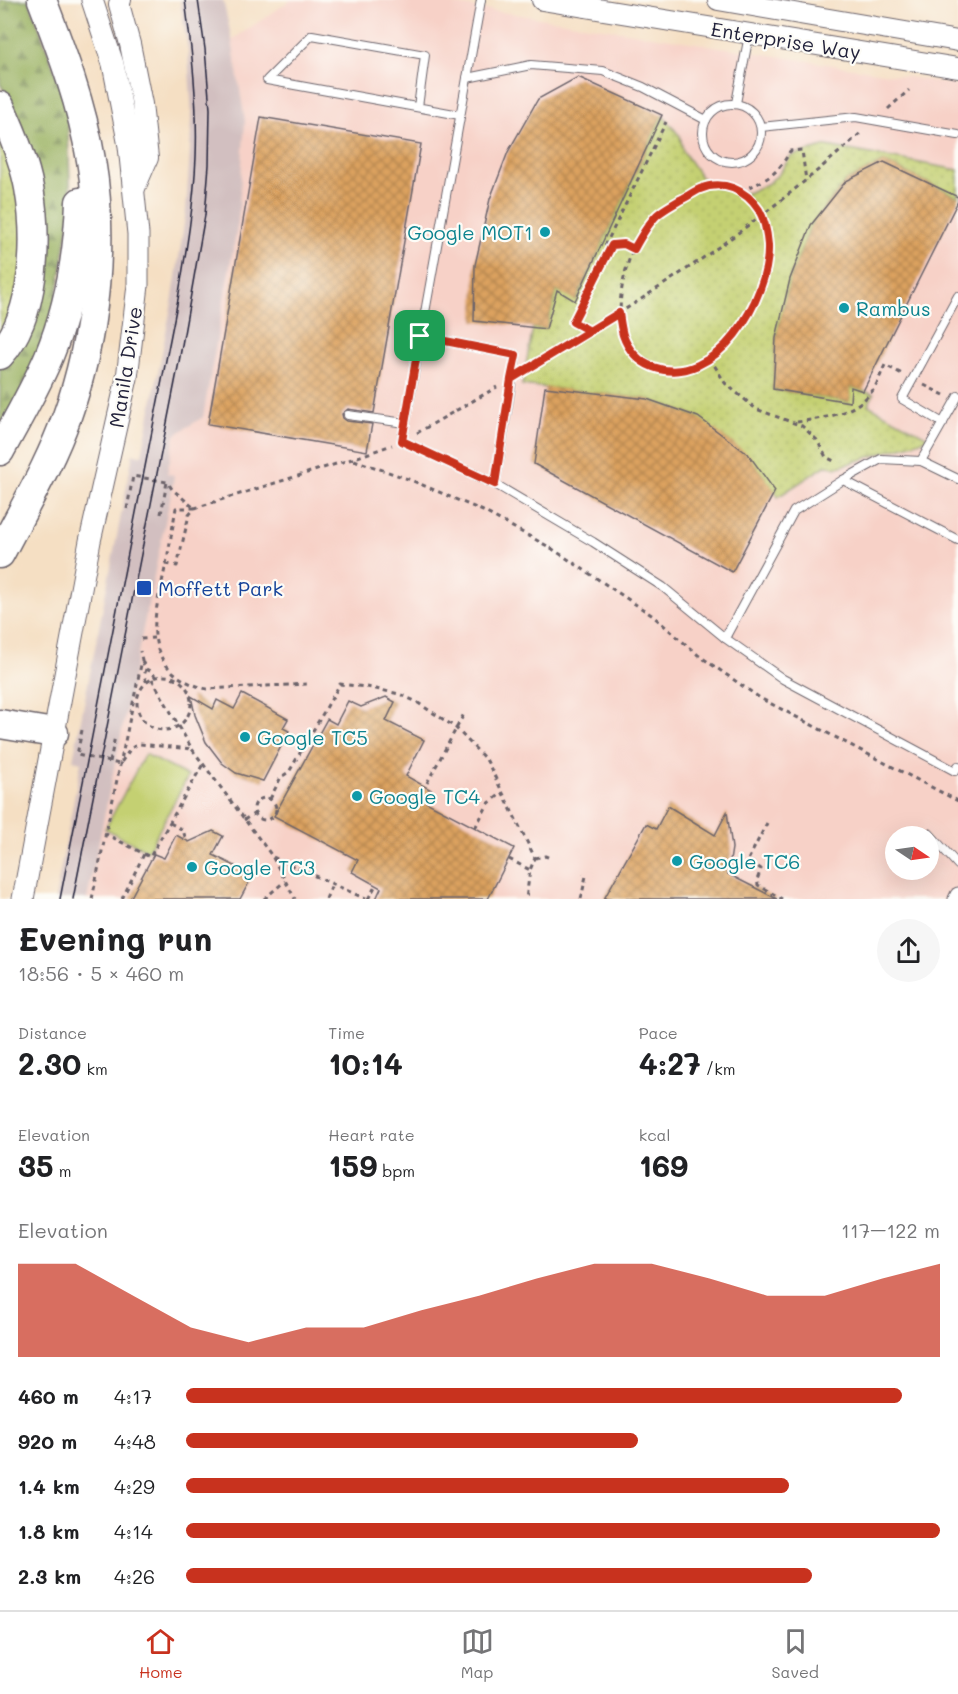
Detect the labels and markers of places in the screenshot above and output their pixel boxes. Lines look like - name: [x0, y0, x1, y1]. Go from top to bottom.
- place label: Google MOT1: [407, 219, 533, 245]
- marker: Google MOT1: [538, 225, 552, 239]
- place label: Rambus: [856, 295, 931, 321]
- marker: Rambus: [837, 301, 851, 315]
- pin: [394, 310, 445, 361]
- place label: Moffett Park: [158, 575, 283, 601]
- marker: Moffett Park: [135, 579, 153, 597]
- place label: Google TC5: [257, 724, 368, 750]
- marker: Google TC5: [238, 730, 252, 744]
- place label: Google TC4: [369, 783, 480, 809]
- marker: Google TC4: [350, 789, 364, 803]
- place label: Google TC6: [689, 848, 800, 874]
- place label: Google TC3: [204, 854, 315, 880]
- marker: Google TC6: [670, 854, 684, 868]
- marker: Google TC3: [185, 860, 199, 874]

